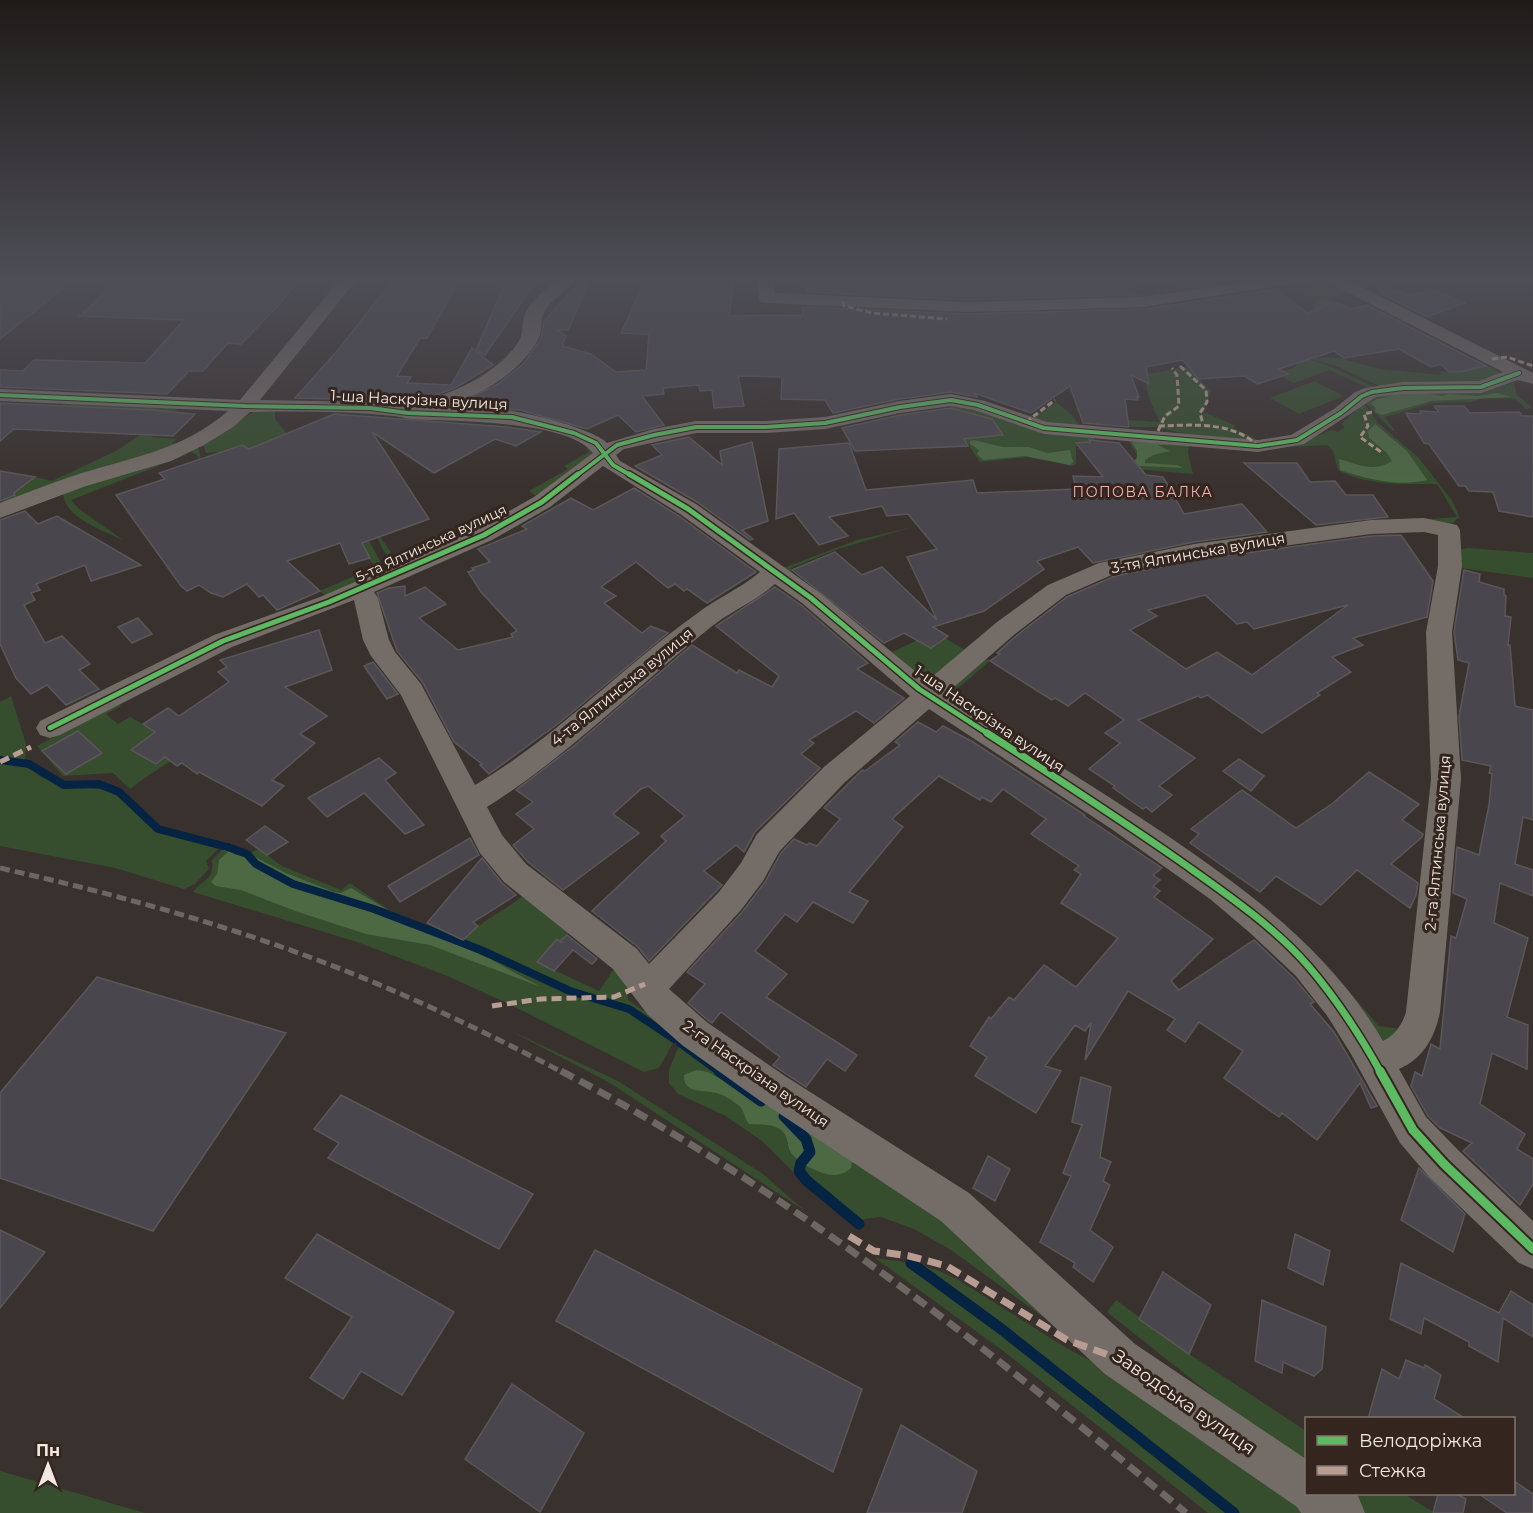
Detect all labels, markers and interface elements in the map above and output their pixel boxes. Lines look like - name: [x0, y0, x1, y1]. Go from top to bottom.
- street label: 1-ша Наскрізна вулиця: [330, 385, 508, 414]
- district label: ПОПОВА БАЛКА: [1073, 483, 1213, 501]
- street label: 5-та Ялтинська вулиця: [353, 500, 509, 586]
- street label: 3-тя Ялтинська вулиця: [1109, 528, 1286, 577]
- street label: 4-та Ялтинська вулиця: [547, 623, 697, 750]
- street label: 1-ша Наскрізна вулиця: [910, 661, 1068, 776]
- street label: 2-га Ялтинська вулиця: [1420, 754, 1455, 932]
- street label: 2-га Наскрізна вулиця: [680, 1016, 833, 1131]
- street label: Заводська вулиця: [1108, 1345, 1260, 1459]
- legend: [1305, 1417, 1515, 1495]
- text: Велодоріжка: [1359, 1430, 1482, 1452]
- north arrow: [18, 1435, 78, 1495]
- text: Пн: [36, 1441, 60, 1460]
- text: Стежка: [1359, 1460, 1426, 1482]

